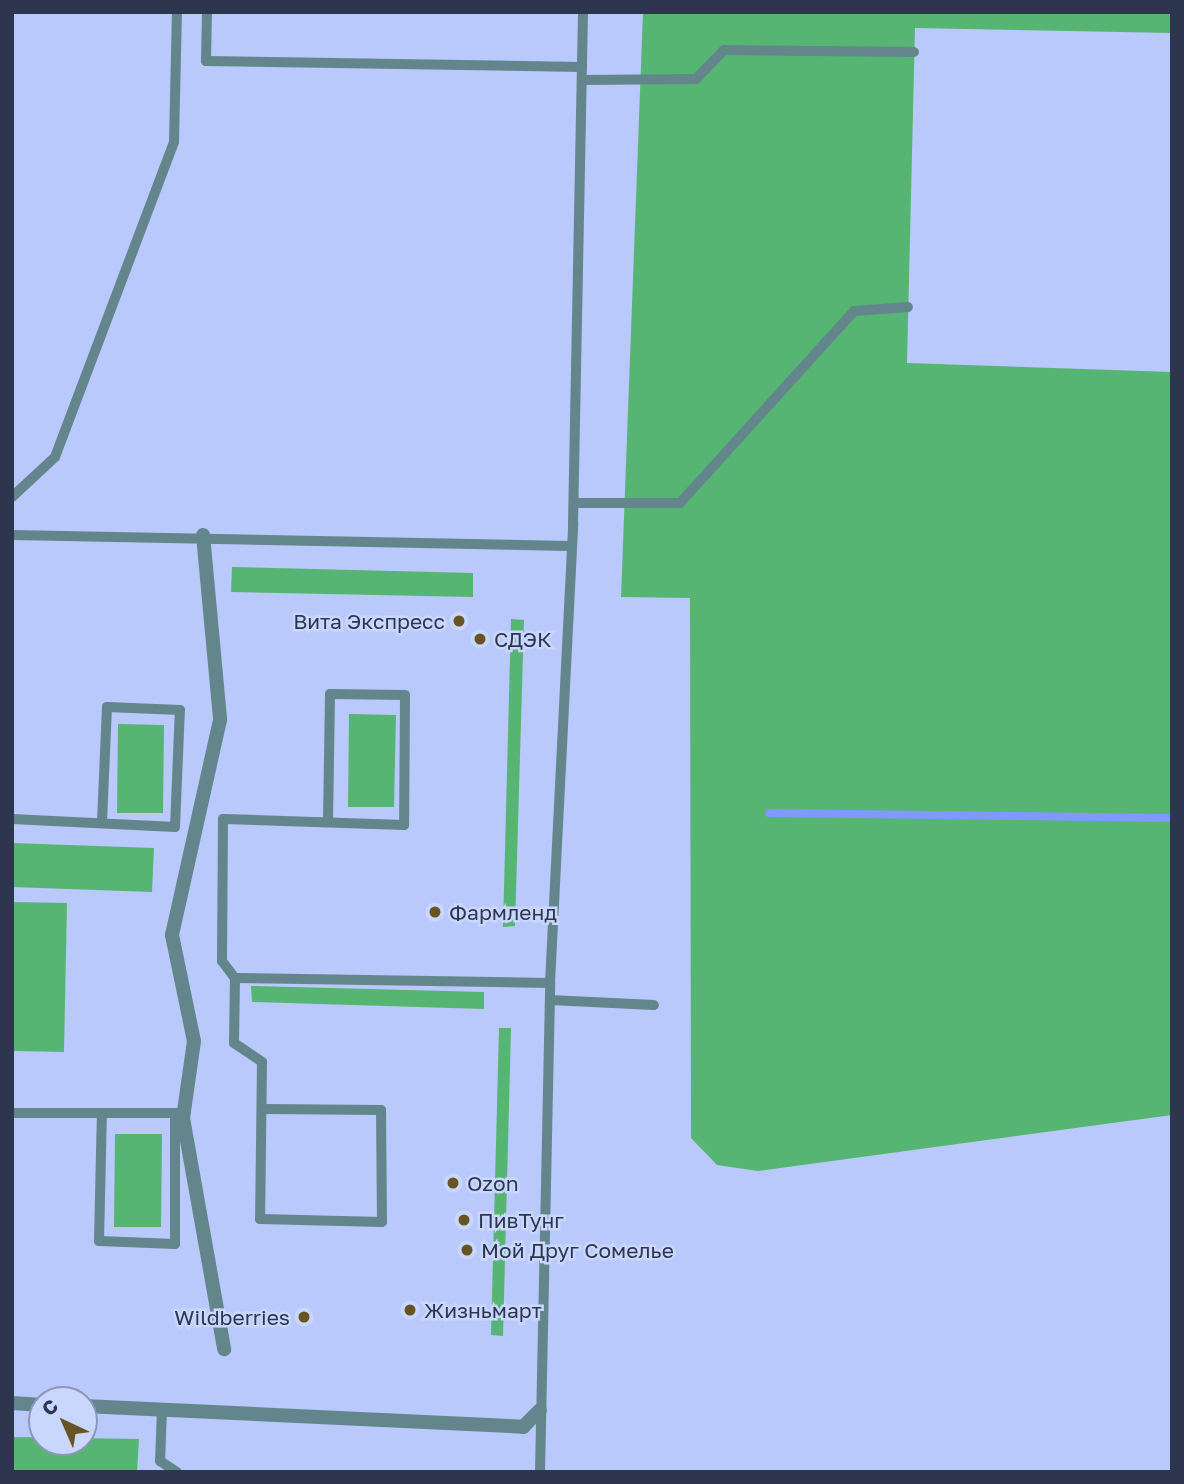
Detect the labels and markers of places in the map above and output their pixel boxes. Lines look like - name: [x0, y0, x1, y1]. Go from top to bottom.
- place label: Вита Экспресс: [293, 608, 445, 634]
- marker: Вита Экспресс: [451, 613, 467, 629]
- place label: СДЭК: [494, 626, 552, 652]
- marker: СДЭК: [472, 631, 488, 647]
- place label: Фармленд: [449, 899, 557, 925]
- marker: Фармленд: [427, 904, 443, 920]
- place label: Ozon: [467, 1170, 519, 1196]
- marker: Ozon: [445, 1175, 461, 1191]
- place label: ПивТунг: [478, 1207, 564, 1233]
- marker: ПивТунг: [456, 1212, 472, 1228]
- place label: Мой Друг Сомелье: [481, 1237, 674, 1263]
- marker: Мой Друг Сомелье: [459, 1242, 475, 1258]
- place label: Жизньмарт: [424, 1297, 542, 1323]
- marker: Жизньмарт: [402, 1302, 418, 1318]
- place label: Wildberries: [174, 1304, 290, 1330]
- marker: Wildberries: [296, 1309, 312, 1325]

